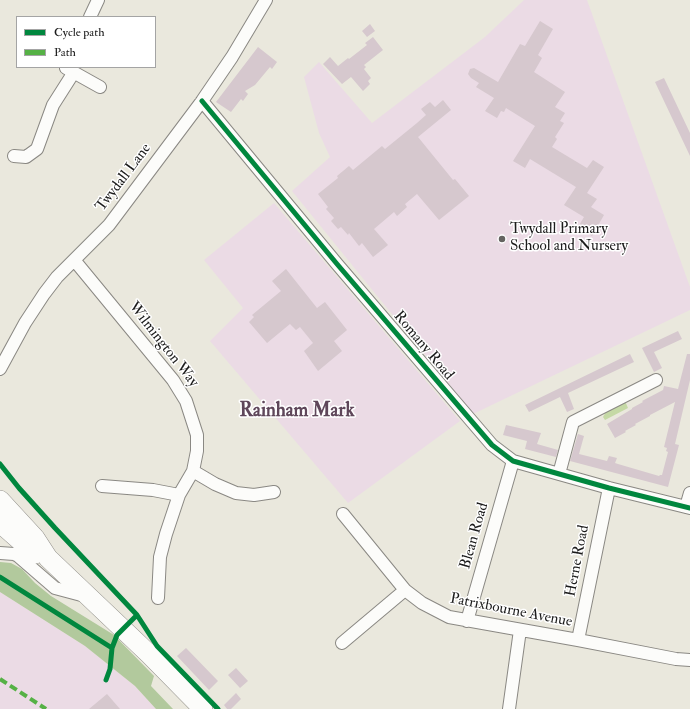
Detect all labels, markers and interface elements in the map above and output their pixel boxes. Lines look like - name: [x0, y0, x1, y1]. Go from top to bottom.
- legend: [16, 16, 156, 68]
- text: Cycle path: [54, 25, 104, 40]
- text: Path: [54, 45, 76, 60]
- street label: Twydall Lane: [93, 140, 155, 216]
- place label: Twydall Primary School and Nursery: [510, 221, 628, 256]
- marker: Twydall Primary School and Nursery: [497, 234, 507, 244]
- street label: Wilmington Way: [124, 299, 202, 391]
- street label: Romany Road: [389, 308, 457, 384]
- district label: Rainham Mark: [240, 401, 354, 423]
- street label: Blean Road: [457, 501, 493, 571]
- street label: Herne Road: [562, 524, 594, 598]
- street label: Patrixbourne Avenue: [448, 590, 574, 632]

